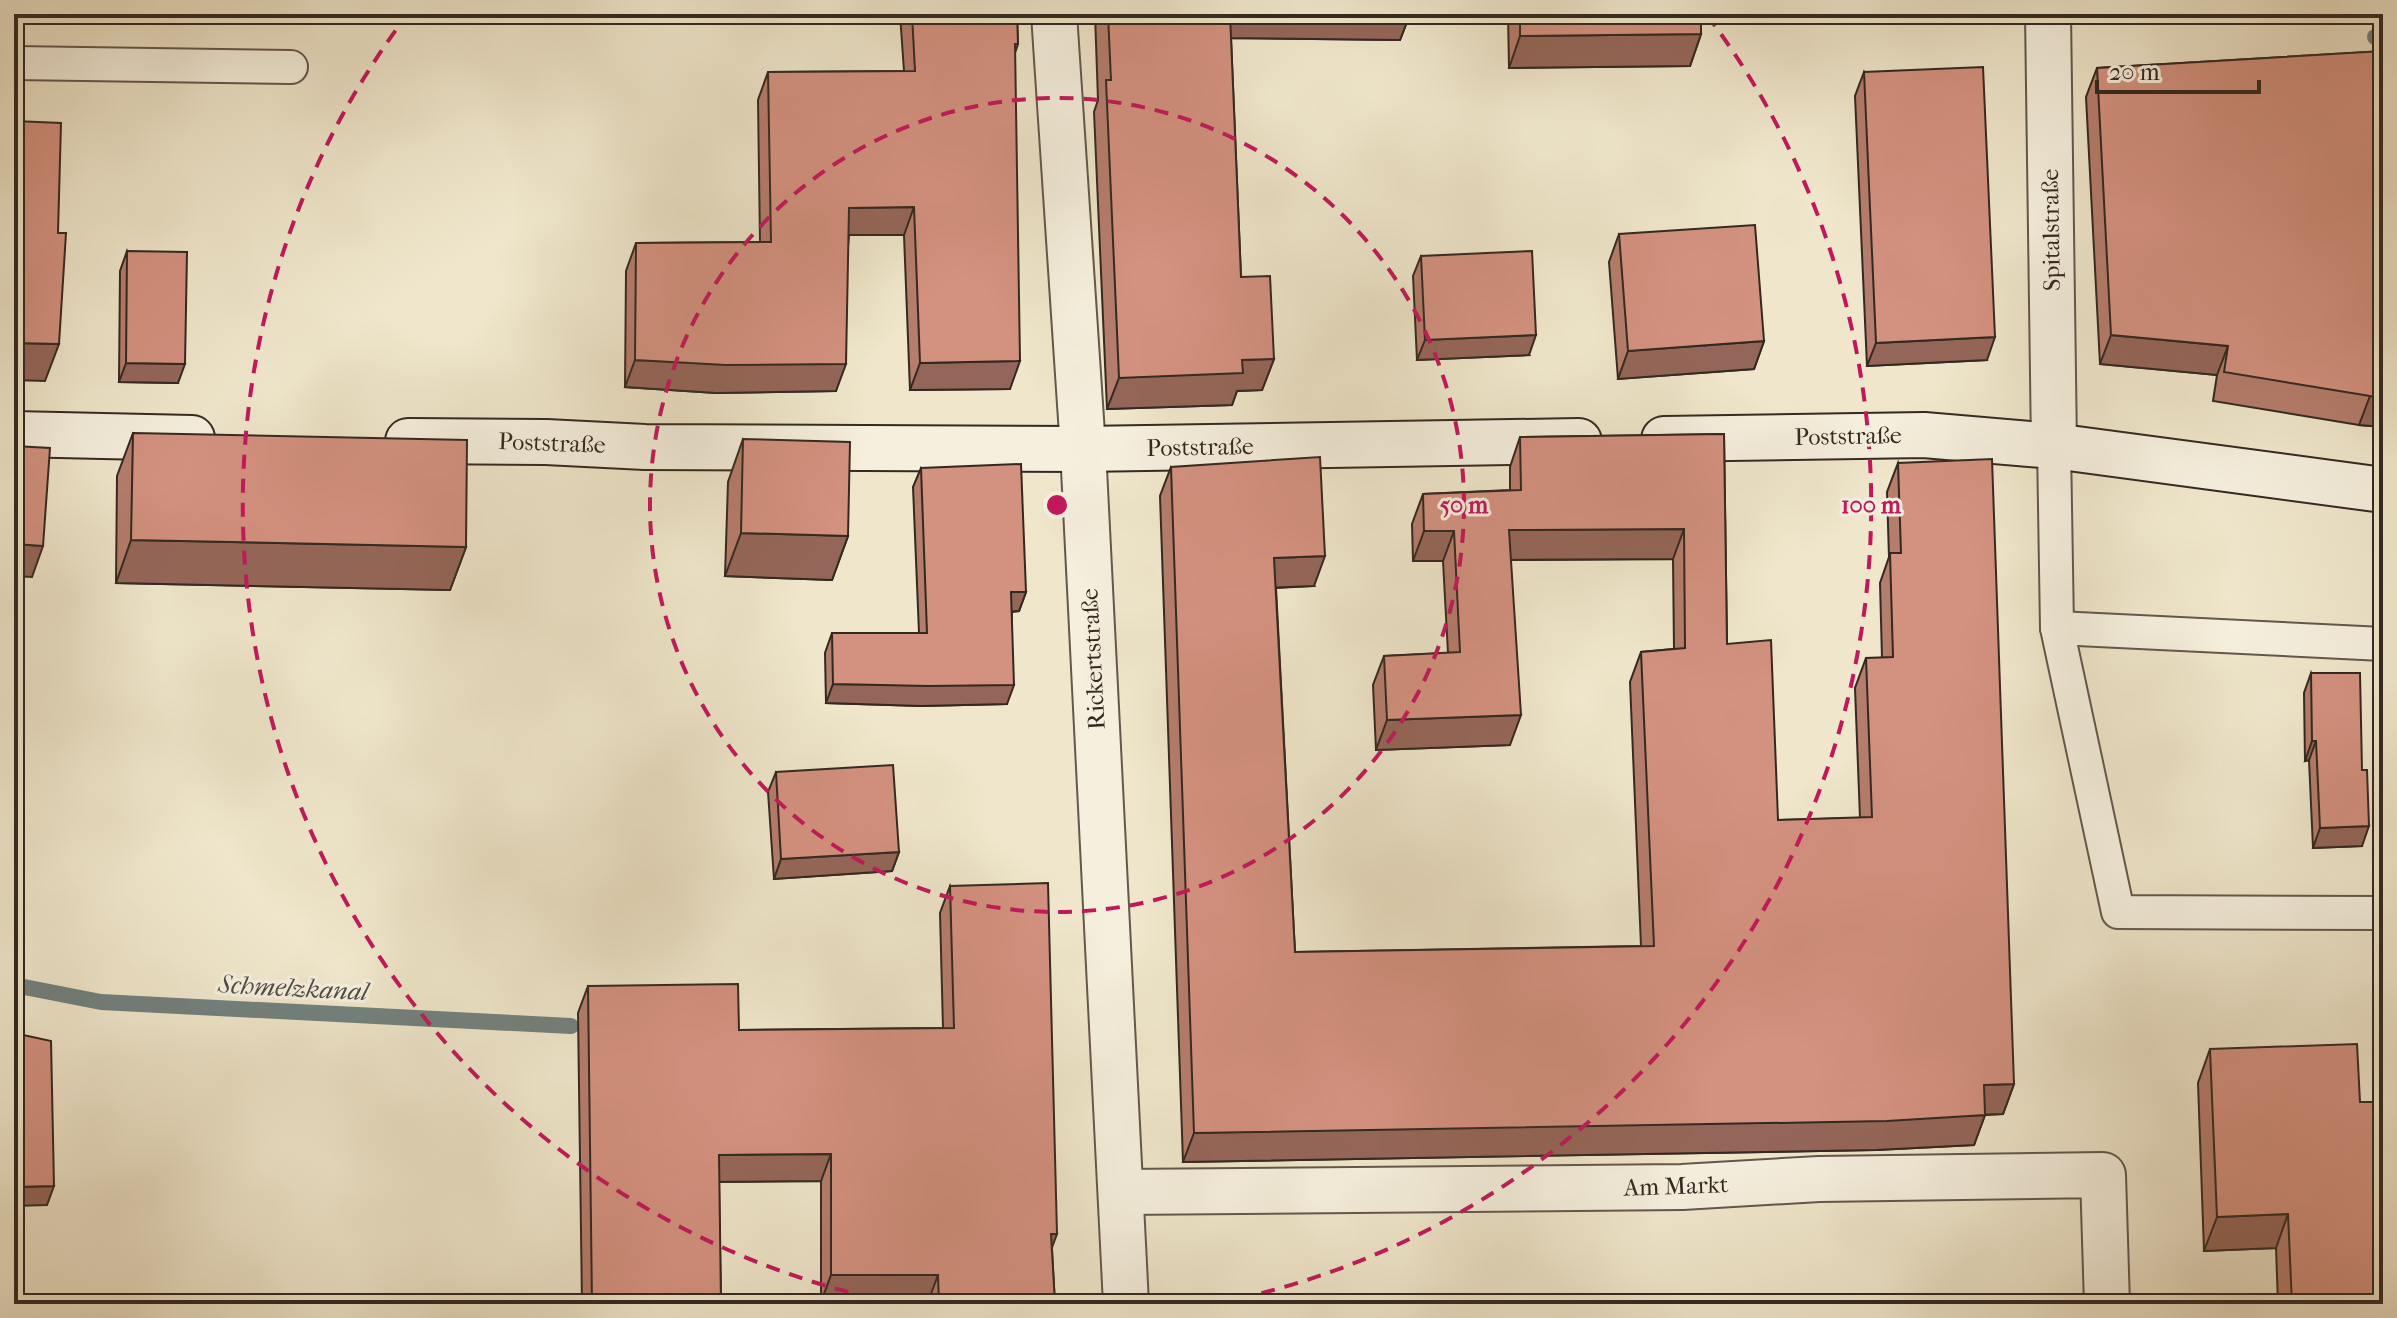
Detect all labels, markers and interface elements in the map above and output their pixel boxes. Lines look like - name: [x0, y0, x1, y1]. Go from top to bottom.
- scale bar: [2097, 44, 2259, 94]
- text: 20 m: [2109, 58, 2160, 86]
- street label: Spitalstraße: [2036, 168, 2066, 291]
- street label: Poststraße: [1794, 421, 1902, 451]
- street label: Poststraße: [498, 427, 606, 459]
- street label: Poststraße: [1146, 432, 1254, 462]
- centre of rings: [1043, 491, 1071, 519]
- text: 50 m: [1440, 491, 1489, 519]
- text: 100 m: [1841, 491, 1902, 519]
- street label: Rickertstraße: [1075, 588, 1111, 730]
- water label: Schmelzkanal: [216, 969, 371, 1008]
- street label: Am Markt: [1622, 1170, 1729, 1202]

